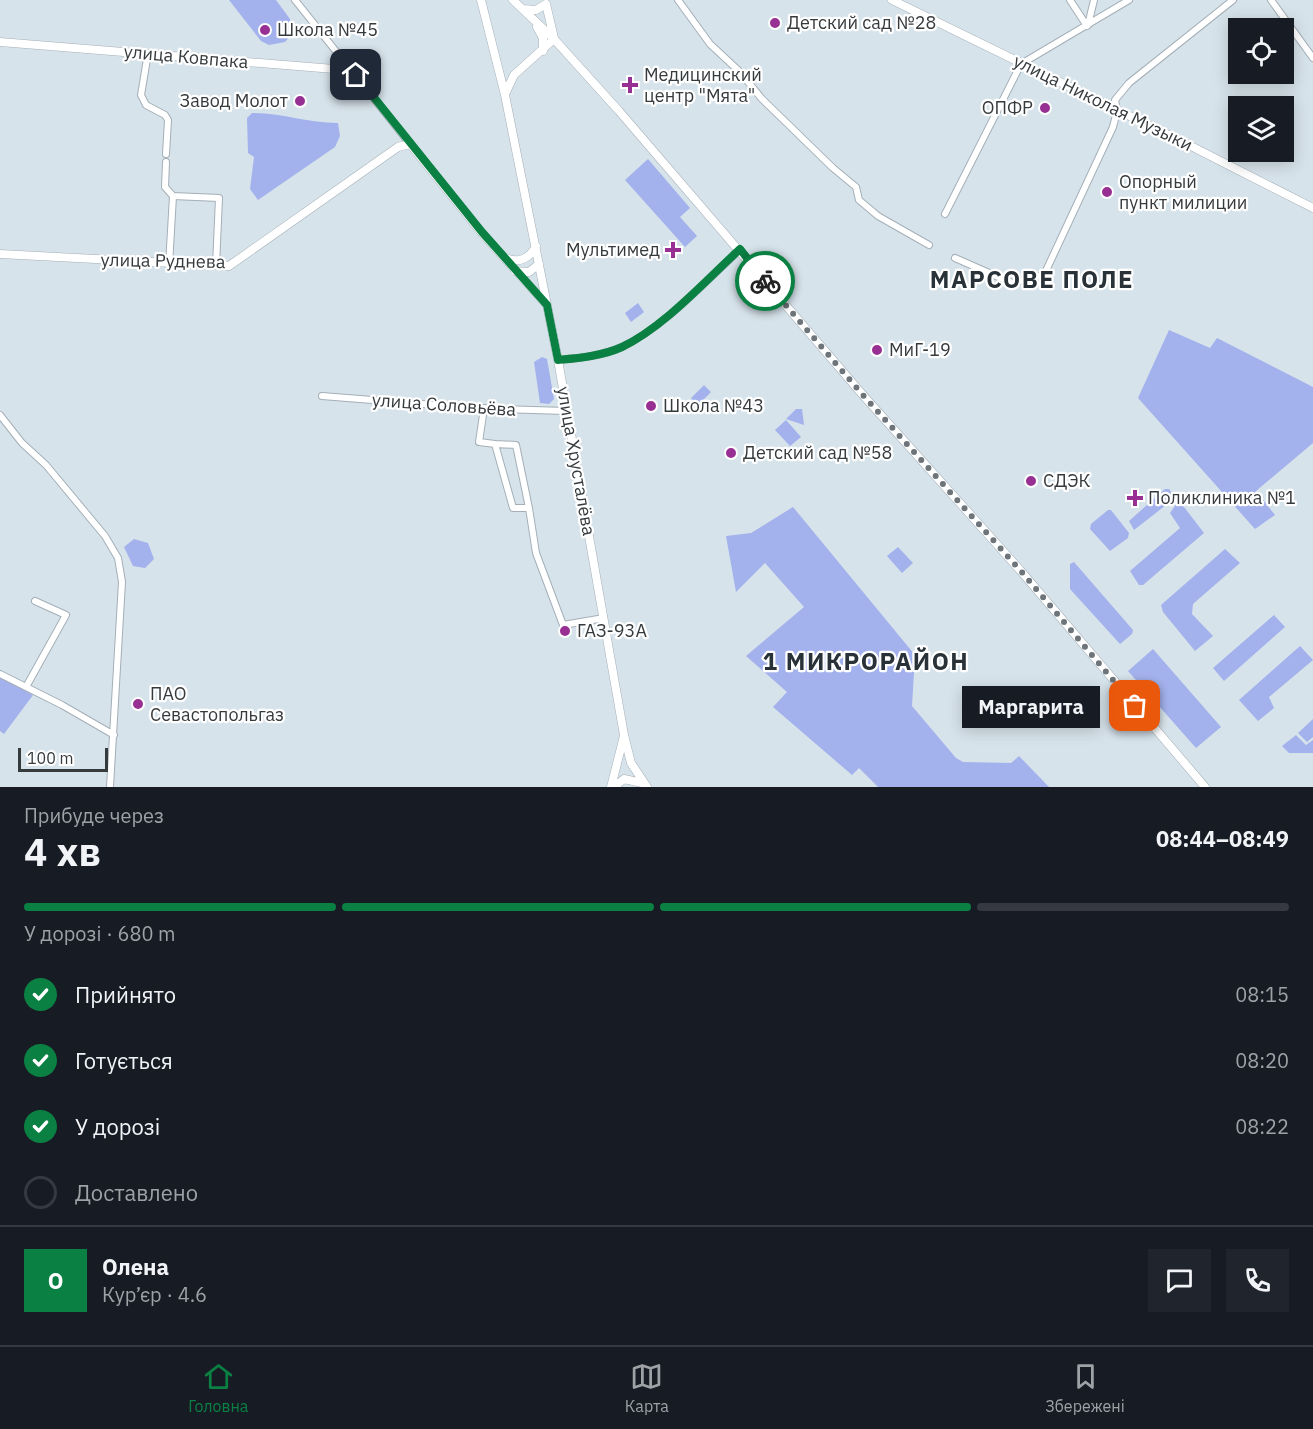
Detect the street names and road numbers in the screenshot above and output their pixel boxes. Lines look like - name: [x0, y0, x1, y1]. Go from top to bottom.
- street label: улица Ковпака: [123, 40, 250, 73]
- street label: улица Николая Музыки: [1010, 49, 1197, 156]
- street label: улица Руднева: [100, 248, 226, 273]
- street label: улица Хрусталёва: [552, 385, 601, 538]
- street label: улица Соловьёва: [371, 388, 517, 421]

